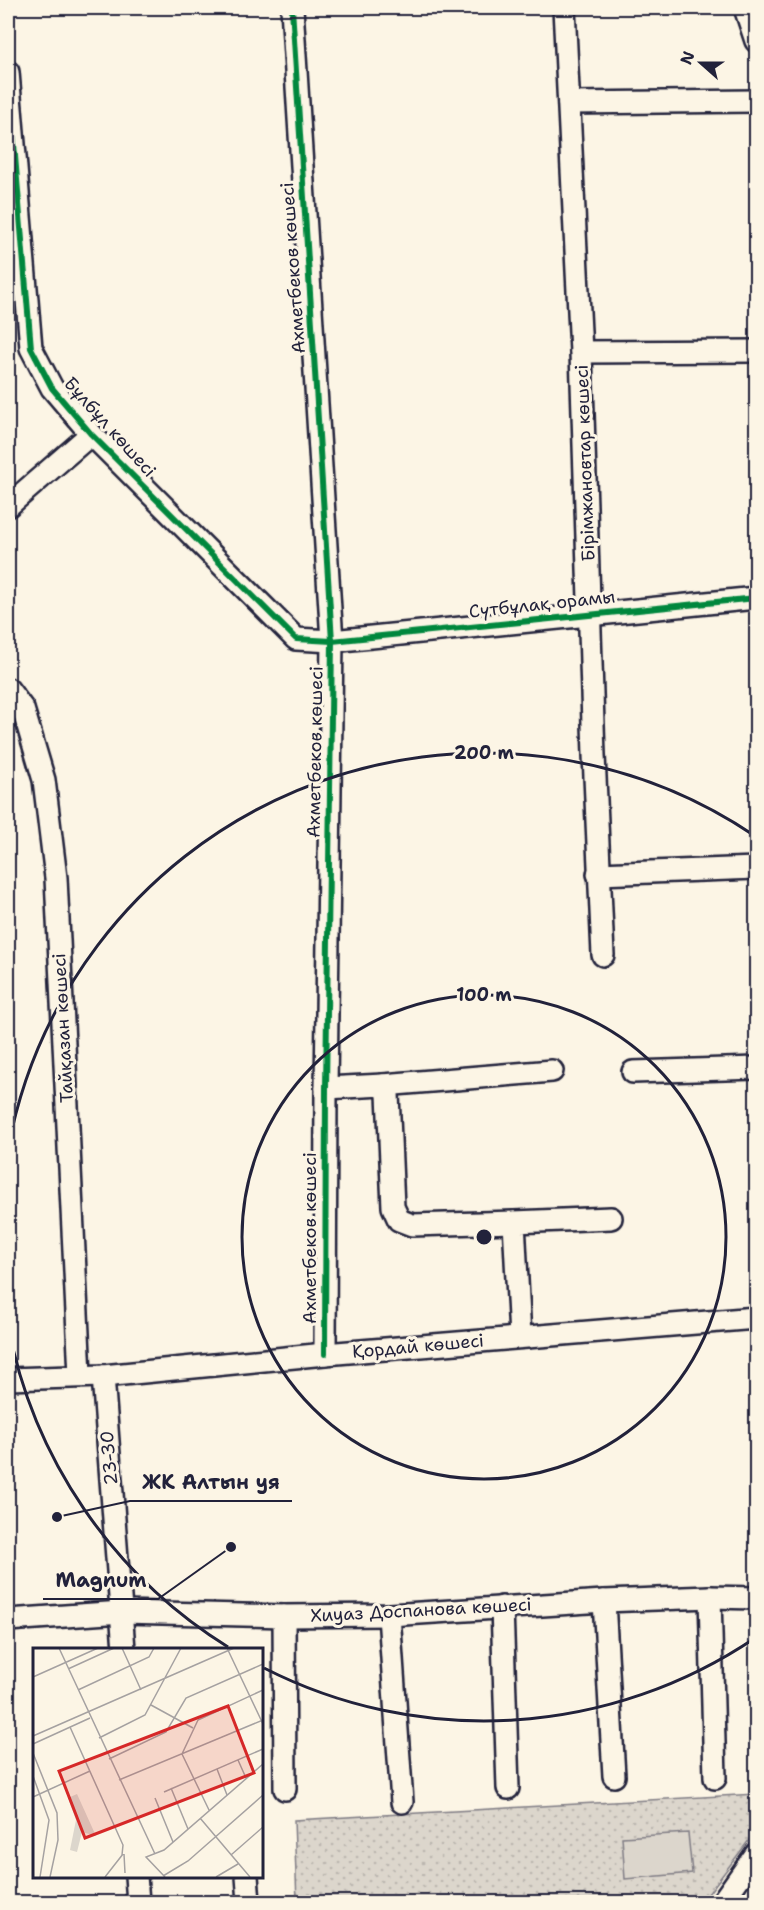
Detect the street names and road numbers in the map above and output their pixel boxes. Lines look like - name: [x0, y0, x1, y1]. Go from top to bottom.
- street label: Ахметбеков көшесі: [275, 181, 311, 355]
- street label: Бірімжановтар көшесі: [570, 364, 600, 562]
- street label: Бұлбұл көшесі: [59, 372, 161, 482]
- street label: Cүтбұлақ орамы: [468, 584, 616, 624]
- street label: Ахметбеков көшесі: [302, 666, 328, 838]
- street label: Тайқазан көшесі: [47, 953, 79, 1103]
- street label: Ахметбеков көшесі: [298, 1152, 322, 1324]
- street label: Қордай көшесі: [351, 1328, 485, 1364]
- street label: 23-30: [95, 1430, 123, 1486]
- street label: Хиуаз Доспанова көшесі: [310, 1592, 532, 1628]

